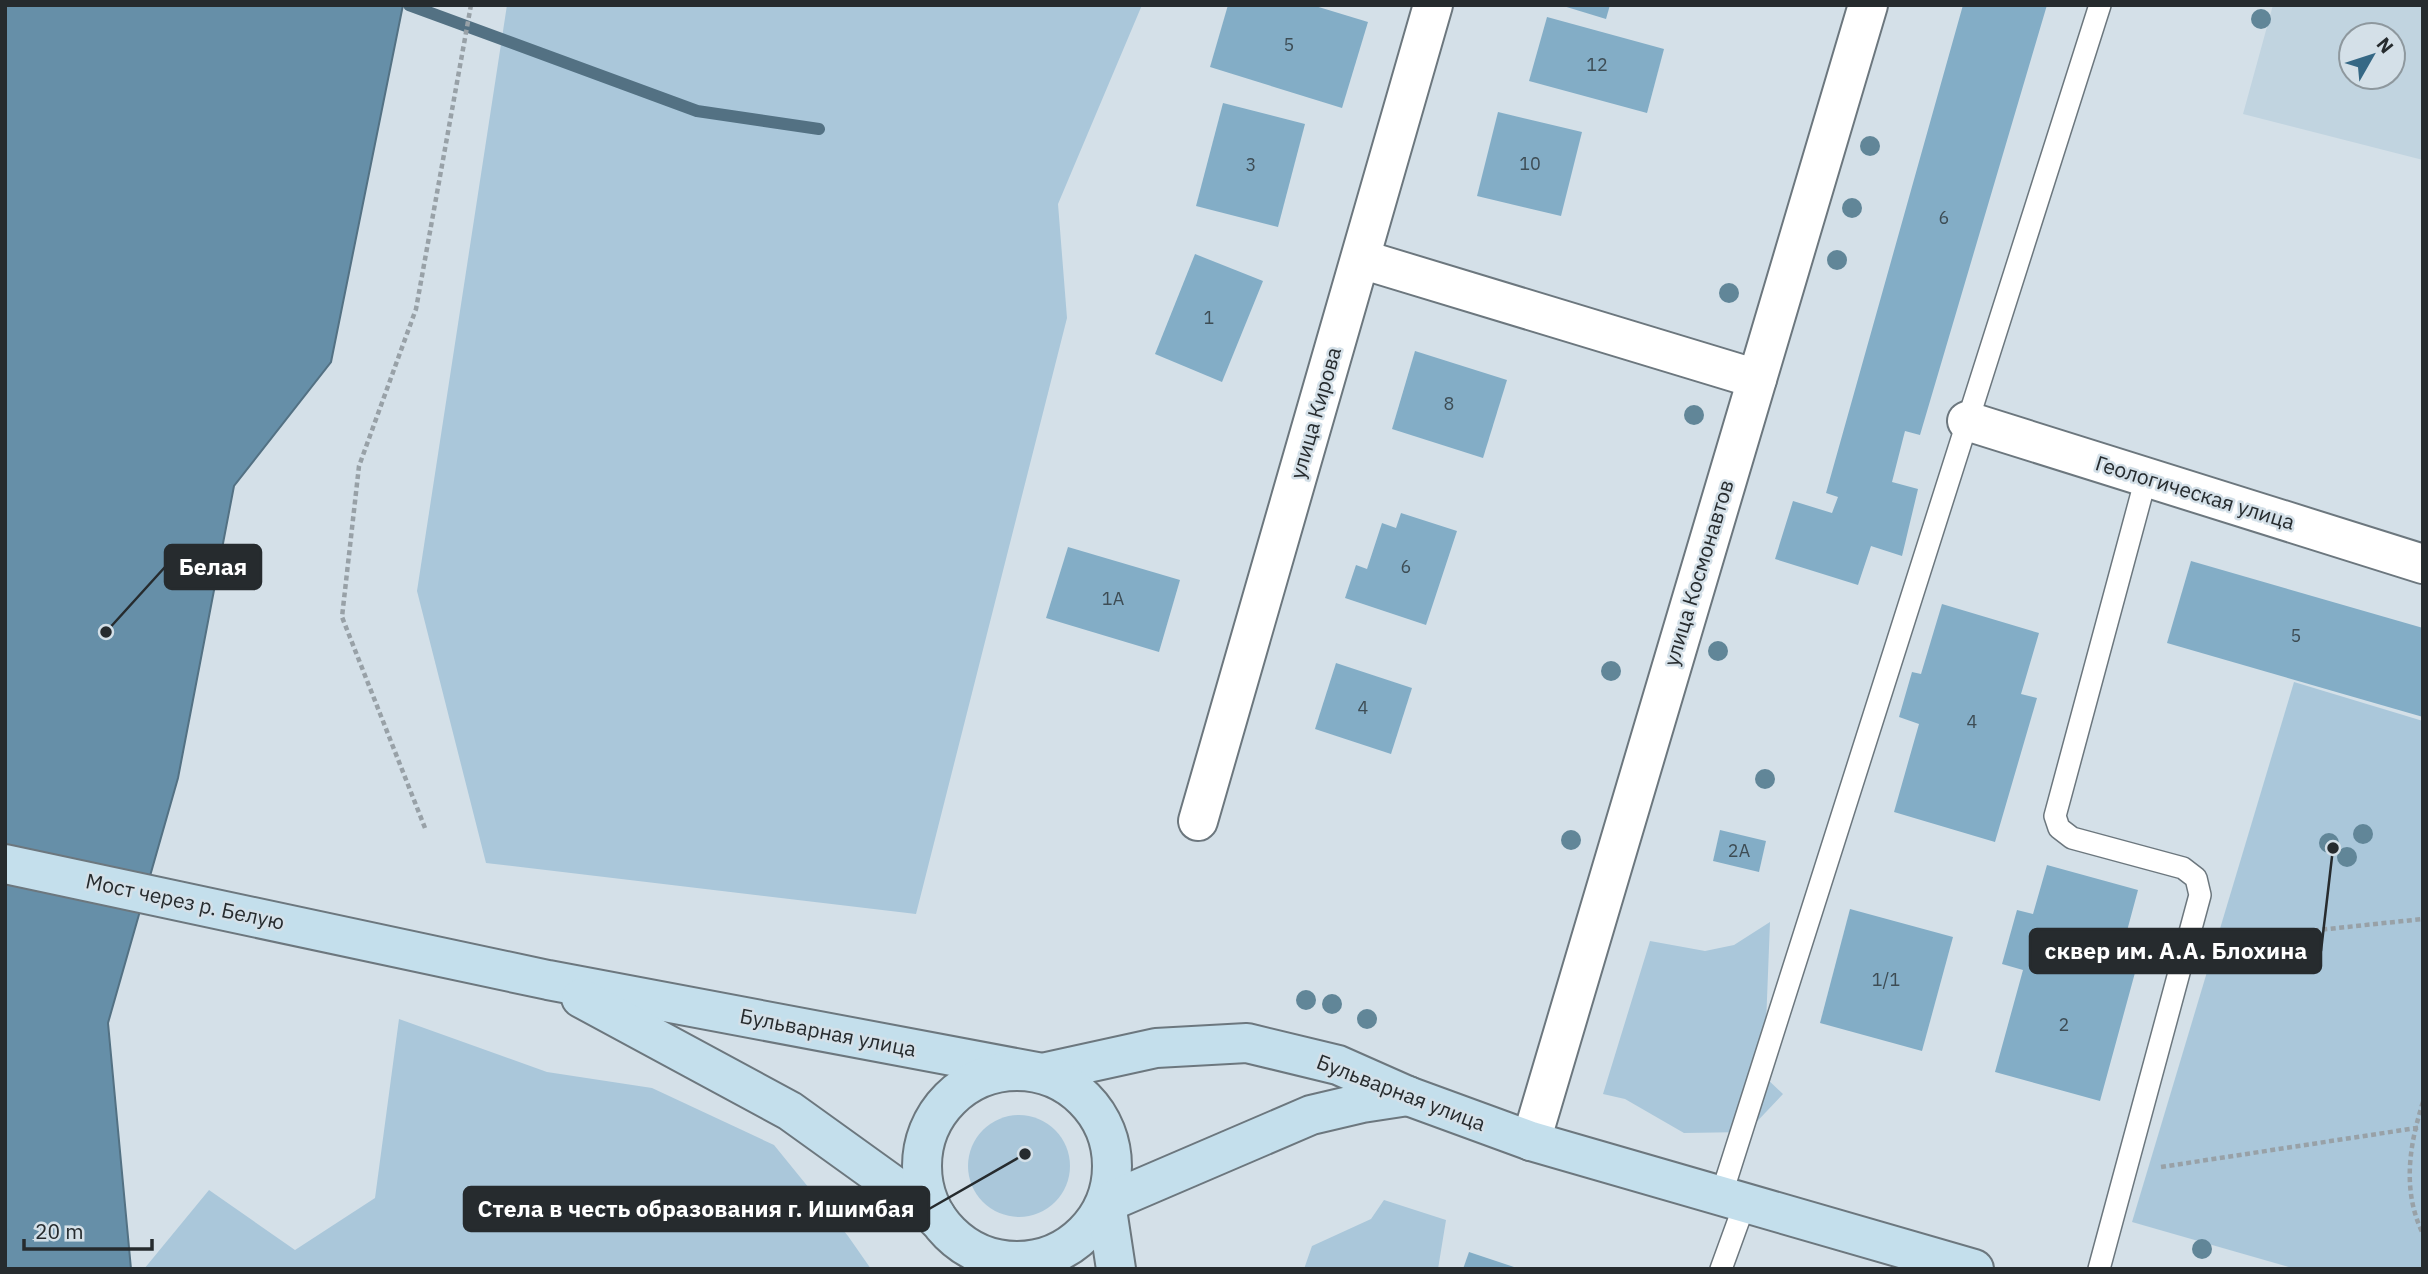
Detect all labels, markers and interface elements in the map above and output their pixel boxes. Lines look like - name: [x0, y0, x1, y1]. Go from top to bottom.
- north arrow: [2337, 21, 2407, 91]
- text: N: [2372, 32, 2399, 58]
- house number: 5: [1284, 33, 1294, 56]
- house number: 12: [1586, 53, 1608, 76]
- house number: 10: [1519, 152, 1541, 175]
- house number: 3: [1246, 153, 1256, 176]
- house number: 6: [1939, 206, 1949, 229]
- house number: 1: [1204, 306, 1214, 329]
- street label: улица Кирова: [1283, 344, 1347, 482]
- house number: 8: [1444, 392, 1454, 415]
- street label: Геологическая улица: [2092, 448, 2298, 536]
- street label: улица Космонавтов: [1656, 476, 1740, 669]
- callout: Белая: [165, 545, 261, 589]
- text: Белая: [179, 551, 247, 581]
- house number: 6: [1401, 555, 1411, 578]
- house number: 1А: [1102, 587, 1125, 610]
- house number: 5: [2291, 624, 2301, 647]
- house number: 4: [1358, 696, 1369, 719]
- house number: 4: [1967, 710, 1978, 733]
- house number: 2А: [1728, 839, 1751, 862]
- street label: Мост через р. Белую: [83, 866, 287, 936]
- callout: сквер им. А.А. Блохина: [2030, 929, 2321, 973]
- text: сквер им. А.А. Блохина: [2045, 935, 2307, 965]
- house number: 1/1: [1872, 968, 1900, 991]
- street label: Бульварная улица: [738, 1001, 919, 1063]
- house number: 2: [2059, 1013, 2069, 1036]
- street label: Бульварная улица: [1313, 1047, 1490, 1137]
- callout: Стела в честь образования г. Ишимбая: [464, 1187, 929, 1231]
- text: Стела в честь образования г. Ишимбая: [478, 1193, 914, 1223]
- scale bar: [24, 1208, 152, 1252]
- text: 20 m: [35, 1217, 84, 1245]

